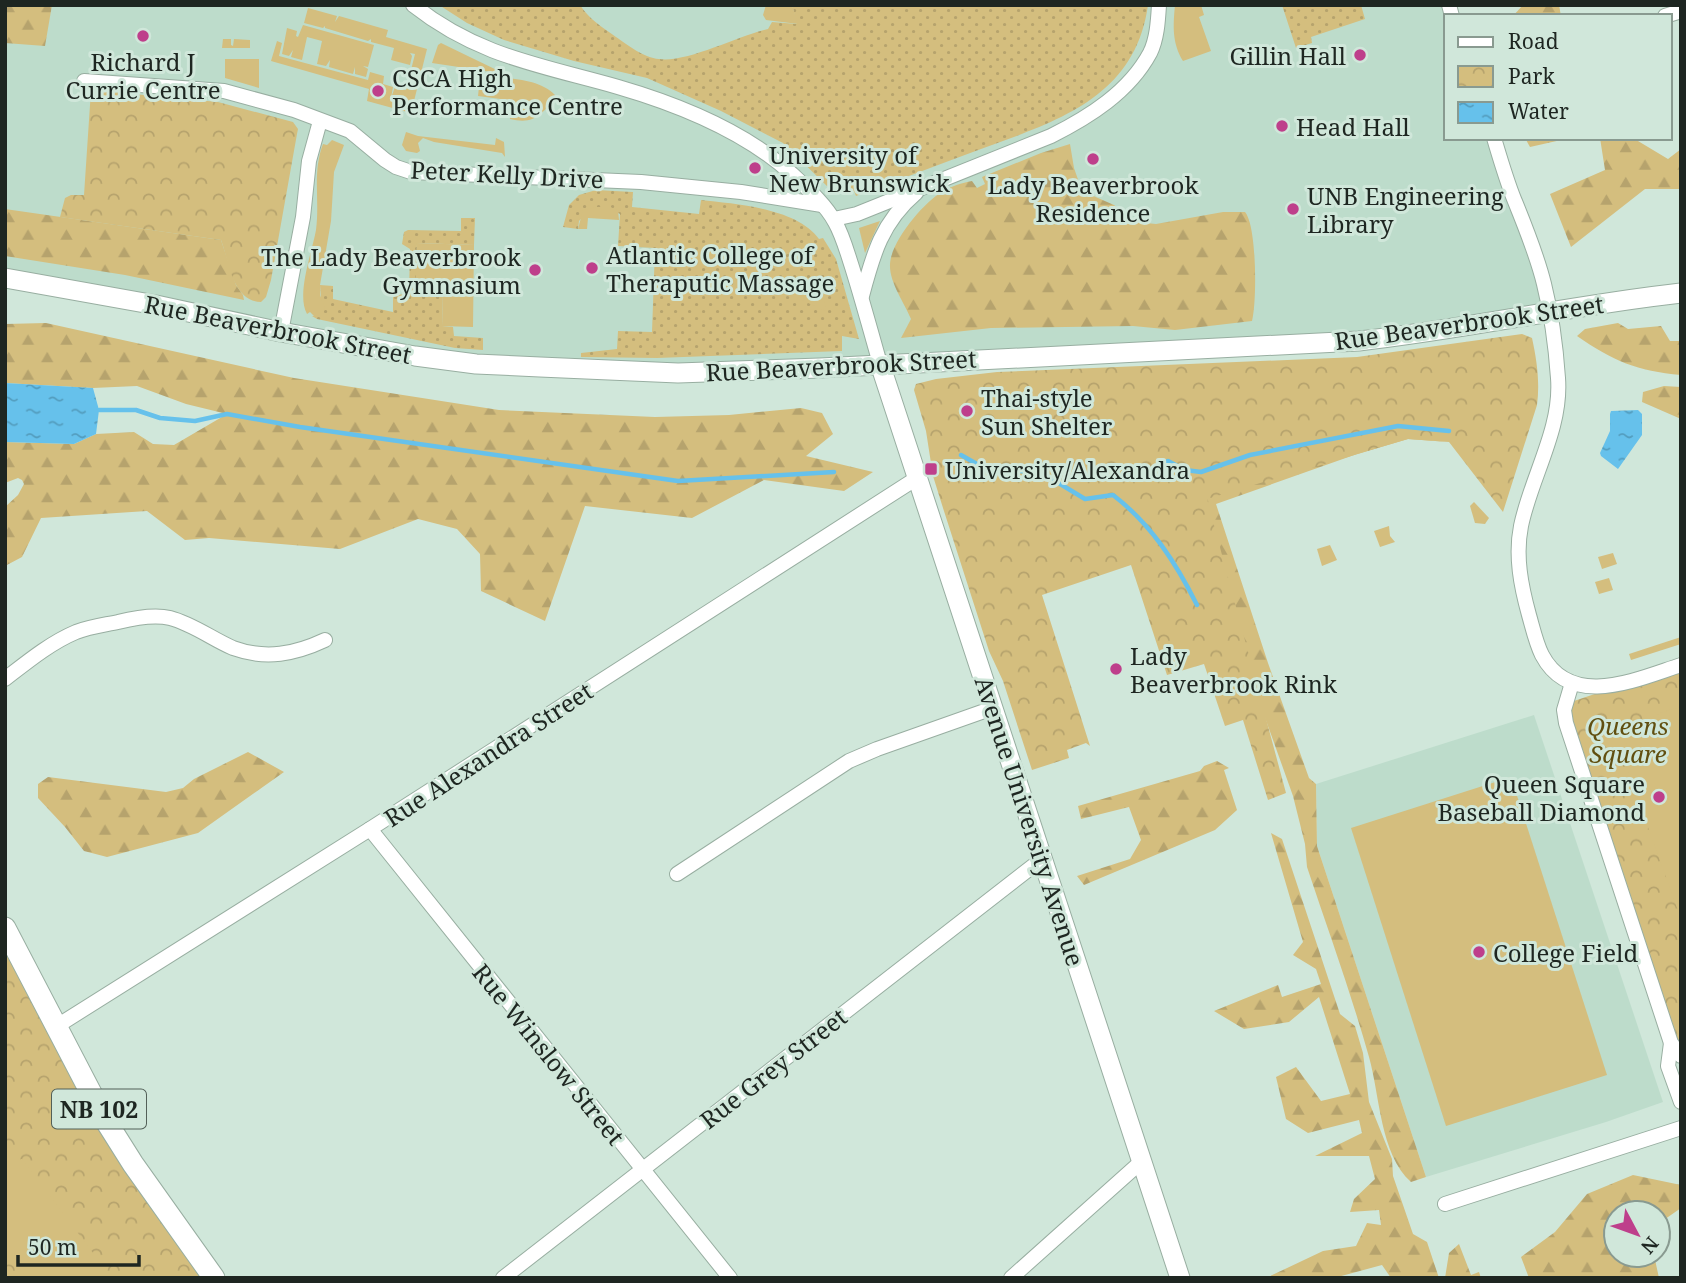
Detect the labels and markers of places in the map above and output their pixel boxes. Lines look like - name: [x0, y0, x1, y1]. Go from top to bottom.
- marker: Richard J Currie Centre: [135, 28, 151, 44]
- place label: Gillin Hall: [1229, 39, 1347, 72]
- place label: Richard J Currie Centre: [66, 45, 221, 106]
- marker: Gillin Hall: [1352, 47, 1368, 63]
- place label: CSCA High Performance Centre: [392, 61, 623, 122]
- marker: CSCA High Performance Centre: [370, 83, 386, 99]
- place label: Head Hall: [1296, 110, 1410, 143]
- marker: Head Hall: [1274, 118, 1290, 134]
- place label: University of New Brunswick: [769, 138, 951, 199]
- marker: Lady Beaverbrook Residence: [1085, 151, 1101, 167]
- marker: University of New Brunswick: [747, 160, 763, 176]
- place label: Lady Beaverbrook Residence: [988, 168, 1199, 229]
- place label: UNB Engineering Library: [1307, 179, 1504, 240]
- marker: UNB Engineering Library: [1285, 201, 1301, 217]
- place label: Atlantic College of Theraputic Massage: [606, 238, 834, 299]
- place label: The Lady Beaverbrook Gymnasium: [261, 240, 522, 301]
- marker: Atlantic College of Theraputic Massage: [584, 260, 600, 276]
- marker: The Lady Beaverbrook Gymnasium: [527, 262, 543, 278]
- place label: Thai-style Sun Shelter: [981, 381, 1112, 442]
- marker: Thai-style Sun Shelter: [959, 403, 975, 419]
- place label: University/Alexandra: [945, 453, 1190, 486]
- marker: University/Alexandra: [923, 461, 939, 477]
- place label: Lady Beaverbrook Rink: [1130, 639, 1338, 700]
- marker: Lady Beaverbrook Rink: [1108, 661, 1124, 677]
- place label: Queen Square Baseball Diamond: [1437, 767, 1645, 828]
- marker: Queen Square Baseball Diamond: [1651, 789, 1667, 805]
- place label: College Field: [1493, 936, 1638, 969]
- marker: College Field: [1471, 944, 1487, 960]

